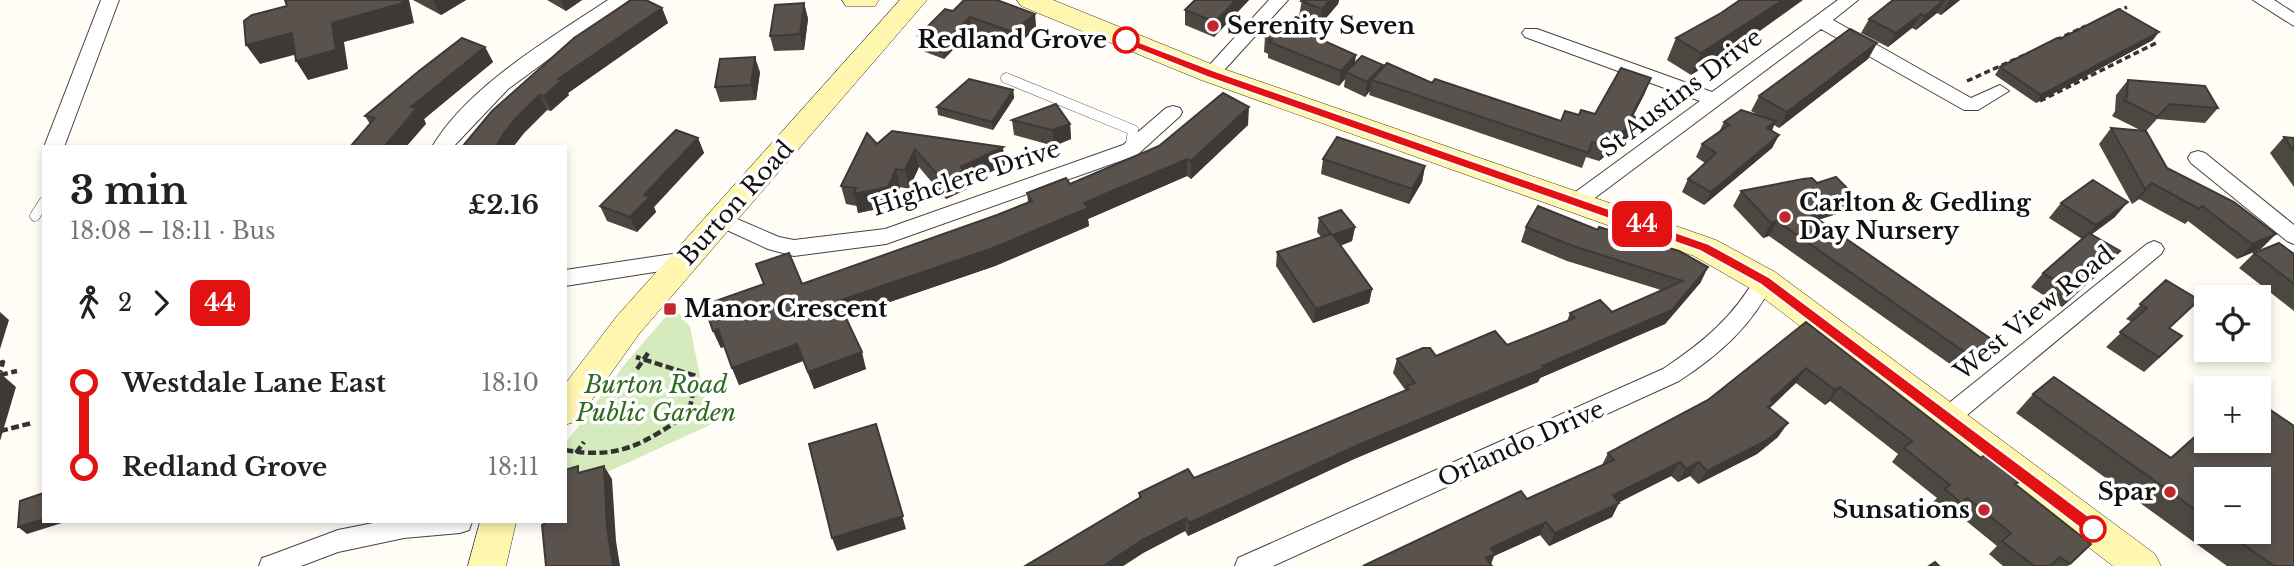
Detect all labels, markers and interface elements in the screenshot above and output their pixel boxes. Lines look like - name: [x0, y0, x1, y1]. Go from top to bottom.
- place label: Serenity Seven: [1227, 11, 1415, 40]
- marker: Serenity Seven: [1205, 18, 1221, 34]
- street label: St Austins Drive: [1594, 22, 1768, 163]
- place label: Redland Grove: [917, 25, 1107, 54]
- marker: Redland Grove: [1113, 27, 1139, 53]
- street label: Highclere Drive: [868, 133, 1064, 222]
- street label: Burton Road: [672, 134, 799, 271]
- text: 3 min: [70, 167, 188, 214]
- place label: Carlton & Gedling Day Nursery: [1799, 188, 2032, 245]
- text: £2.16: [468, 189, 539, 221]
- line badge: 44: [1610, 201, 1674, 247]
- text: 44: [1626, 209, 1658, 238]
- marker: Carlton & Gedling Day Nursery: [1777, 209, 1793, 225]
- text: 18:08 – 18:11 · Bus: [70, 217, 275, 245]
- street label: West View Road: [1947, 239, 2119, 386]
- icon: walk: [70, 284, 108, 322]
- icon: forward: [142, 284, 180, 322]
- map controls: [2194, 285, 2271, 544]
- button: locate: [2194, 285, 2271, 362]
- text: 44: [204, 288, 236, 317]
- text: 2: [118, 289, 132, 317]
- place label: Manor Crescent: [684, 294, 888, 323]
- marker: Manor Crescent: [662, 301, 678, 317]
- text: Westdale Lane East: [122, 367, 386, 399]
- text: 18:10: [482, 369, 539, 397]
- park label: Burton Road Public Garden: [575, 370, 736, 427]
- button: +: [2194, 376, 2271, 453]
- street label: Orlando Drive: [1433, 394, 1609, 493]
- text: Redland Grove: [122, 451, 327, 483]
- text: 18:11: [488, 453, 539, 481]
- button: −: [2194, 467, 2271, 544]
- place label: Spar: [2098, 477, 2156, 506]
- marker: Spar: [2162, 484, 2178, 500]
- place label: Sunsations: [1832, 495, 1970, 524]
- marker: Sunsations: [1976, 502, 1992, 518]
- unlabelled marker: [2080, 516, 2106, 542]

